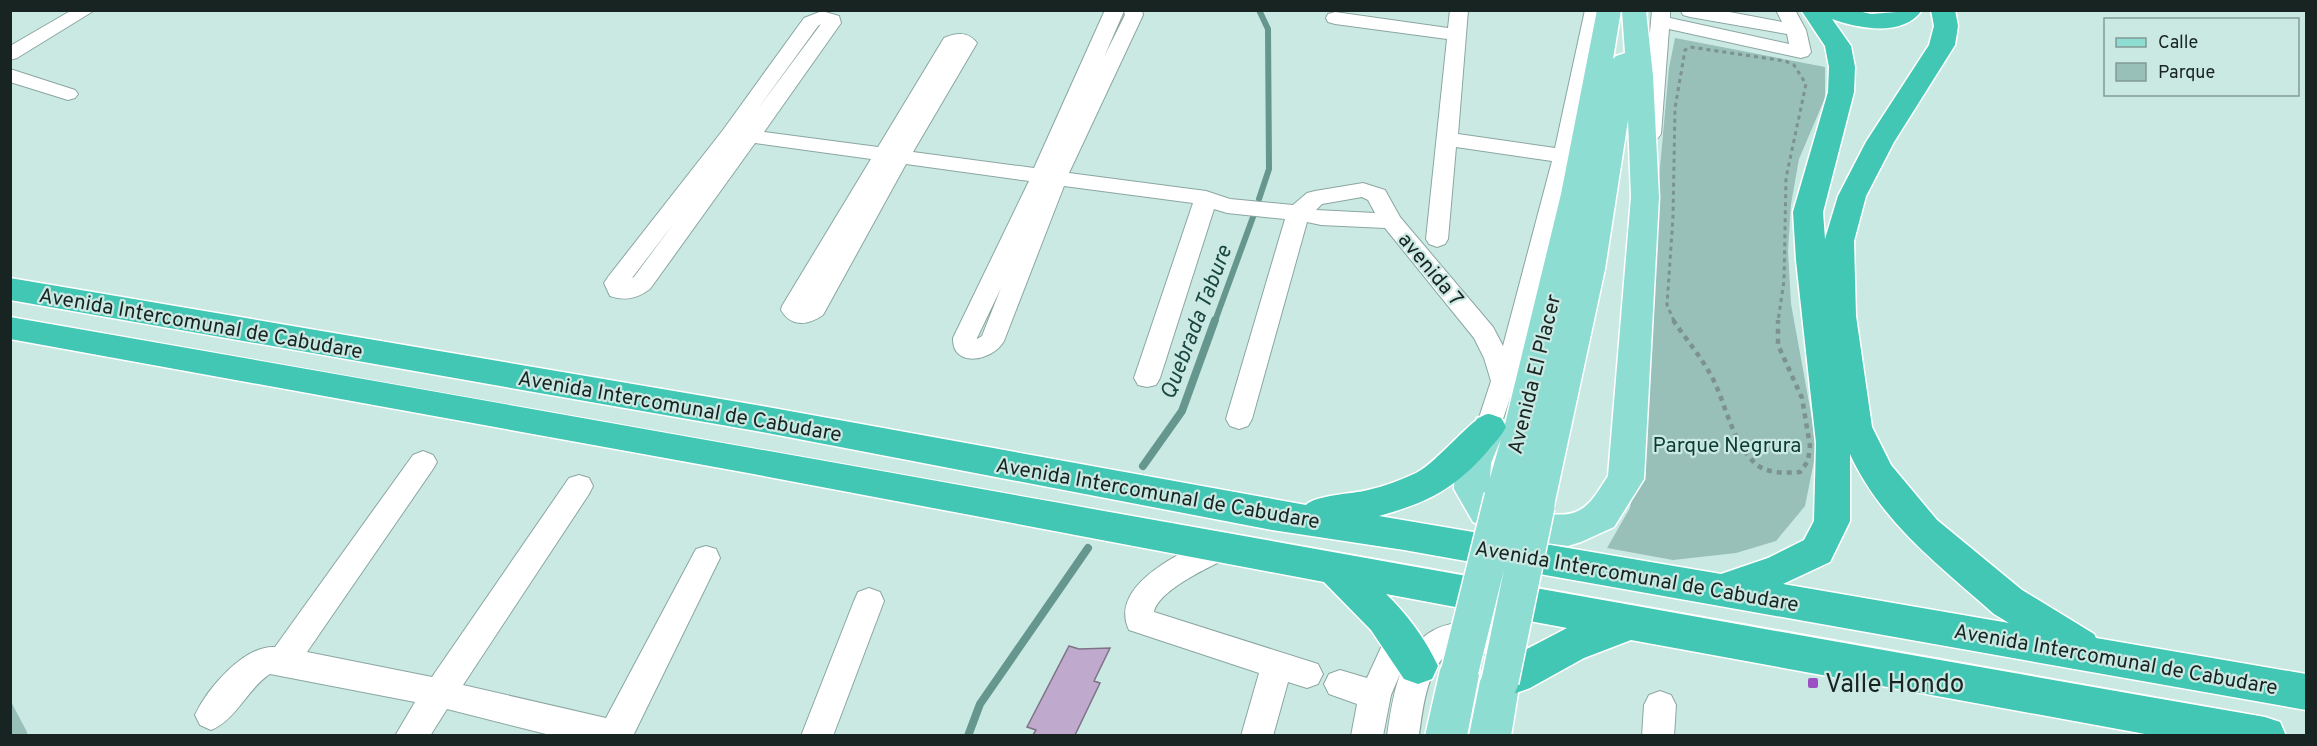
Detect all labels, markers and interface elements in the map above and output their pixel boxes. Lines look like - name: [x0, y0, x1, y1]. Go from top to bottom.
- legend: [2104, 18, 2299, 96]
- text: Calle: [2158, 32, 2198, 55]
- text: Parque: [2158, 62, 2215, 85]
- street label: avenida 7: [1391, 227, 1469, 312]
- water label: Quebrada Tabure: [1156, 242, 1239, 404]
- street label: Avenida Intercomunal de Cabudare: [37, 283, 365, 366]
- street label: Avenida El Placer: [1503, 292, 1568, 457]
- street label: Avenida Intercomunal de Cabudare: [516, 366, 844, 449]
- park label: Parque Negrura: [1653, 433, 1801, 460]
- street label: Avenida Intercomunal de Cabudare: [994, 453, 1322, 536]
- street label: Avenida Intercomunal de Cabudare: [1473, 536, 1801, 619]
- street label: Avenida Intercomunal de Cabudare: [1952, 619, 2280, 702]
- place label: Valle Hondo: [1825, 669, 1964, 702]
- marker: Valle Hondo: [1806, 676, 1820, 690]

